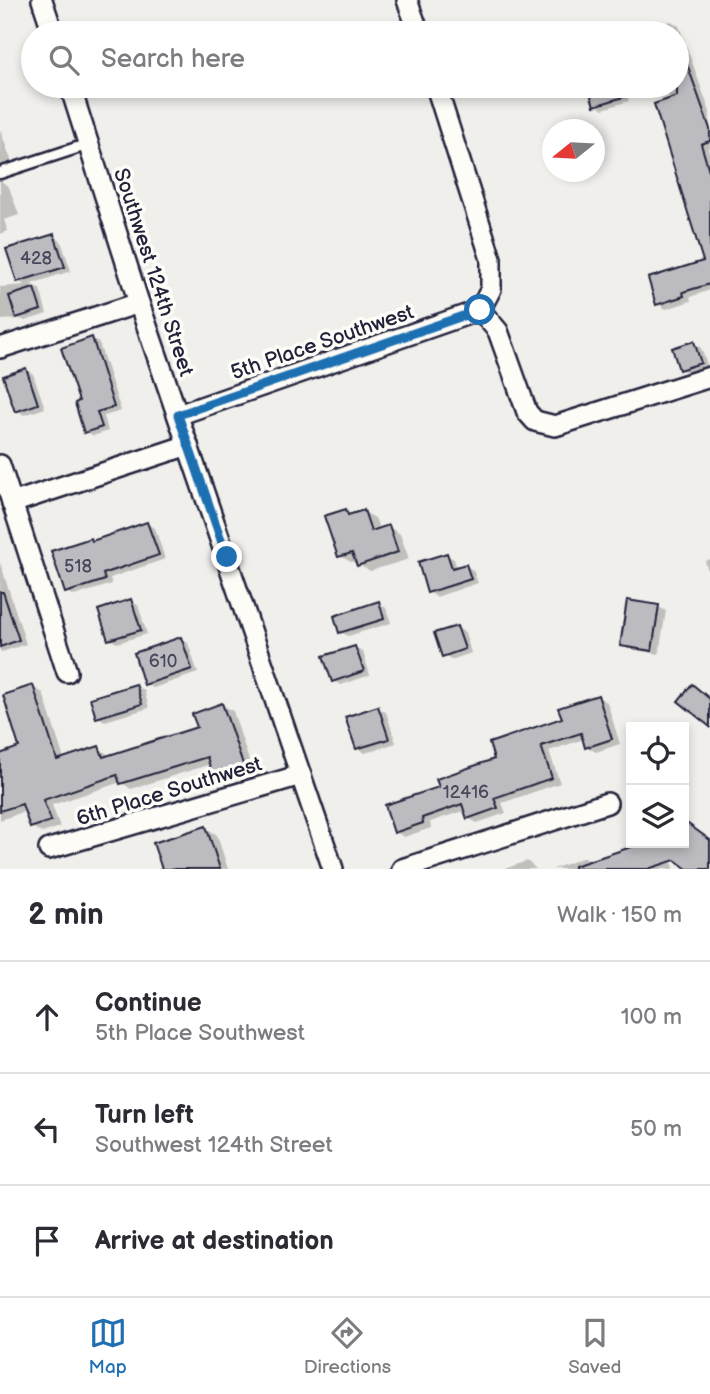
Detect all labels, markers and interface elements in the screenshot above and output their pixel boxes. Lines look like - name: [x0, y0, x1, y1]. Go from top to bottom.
- search box: [21, 21, 689, 98]
- icon: search: [45, 41, 83, 79]
- text: Search here: [101, 44, 245, 75]
- north arrow: [542, 119, 605, 182]
- street label: Southwest 124th Street: [108, 165, 199, 380]
- house number: 428: [20, 248, 52, 269]
- route start: [464, 294, 495, 325]
- street label: 5th Place Southwest: [228, 299, 417, 385]
- route end: [211, 541, 242, 572]
- house number: 518: [64, 556, 92, 577]
- house number: 610: [149, 651, 177, 672]
- map controls: [626, 722, 689, 848]
- button: locate: [626, 722, 689, 785]
- street label: 6th Place Southwest: [74, 751, 265, 832]
- house number: 12416: [443, 782, 489, 803]
- button: layers: [626, 785, 689, 848]
- text: 2 min: [28, 897, 104, 933]
- text: Walk · 150 m: [557, 901, 682, 929]
- text: Continue: [95, 988, 202, 1019]
- icon: ahead: [28, 998, 66, 1036]
- text: 100 m: [621, 1003, 682, 1031]
- text: 5th Place Southwest: [95, 1019, 305, 1047]
- text: Turn left: [95, 1100, 194, 1131]
- icon: left: [28, 1110, 66, 1148]
- text: 50 m: [630, 1115, 682, 1143]
- text: Southwest 124th Street: [95, 1131, 333, 1159]
- icon: arrive: [28, 1222, 66, 1260]
- text: Arrive at destination: [95, 1226, 334, 1257]
- tab: Map: [89, 1314, 127, 1379]
- tab: Directions: [304, 1314, 391, 1379]
- tab: Saved: [568, 1314, 621, 1379]

